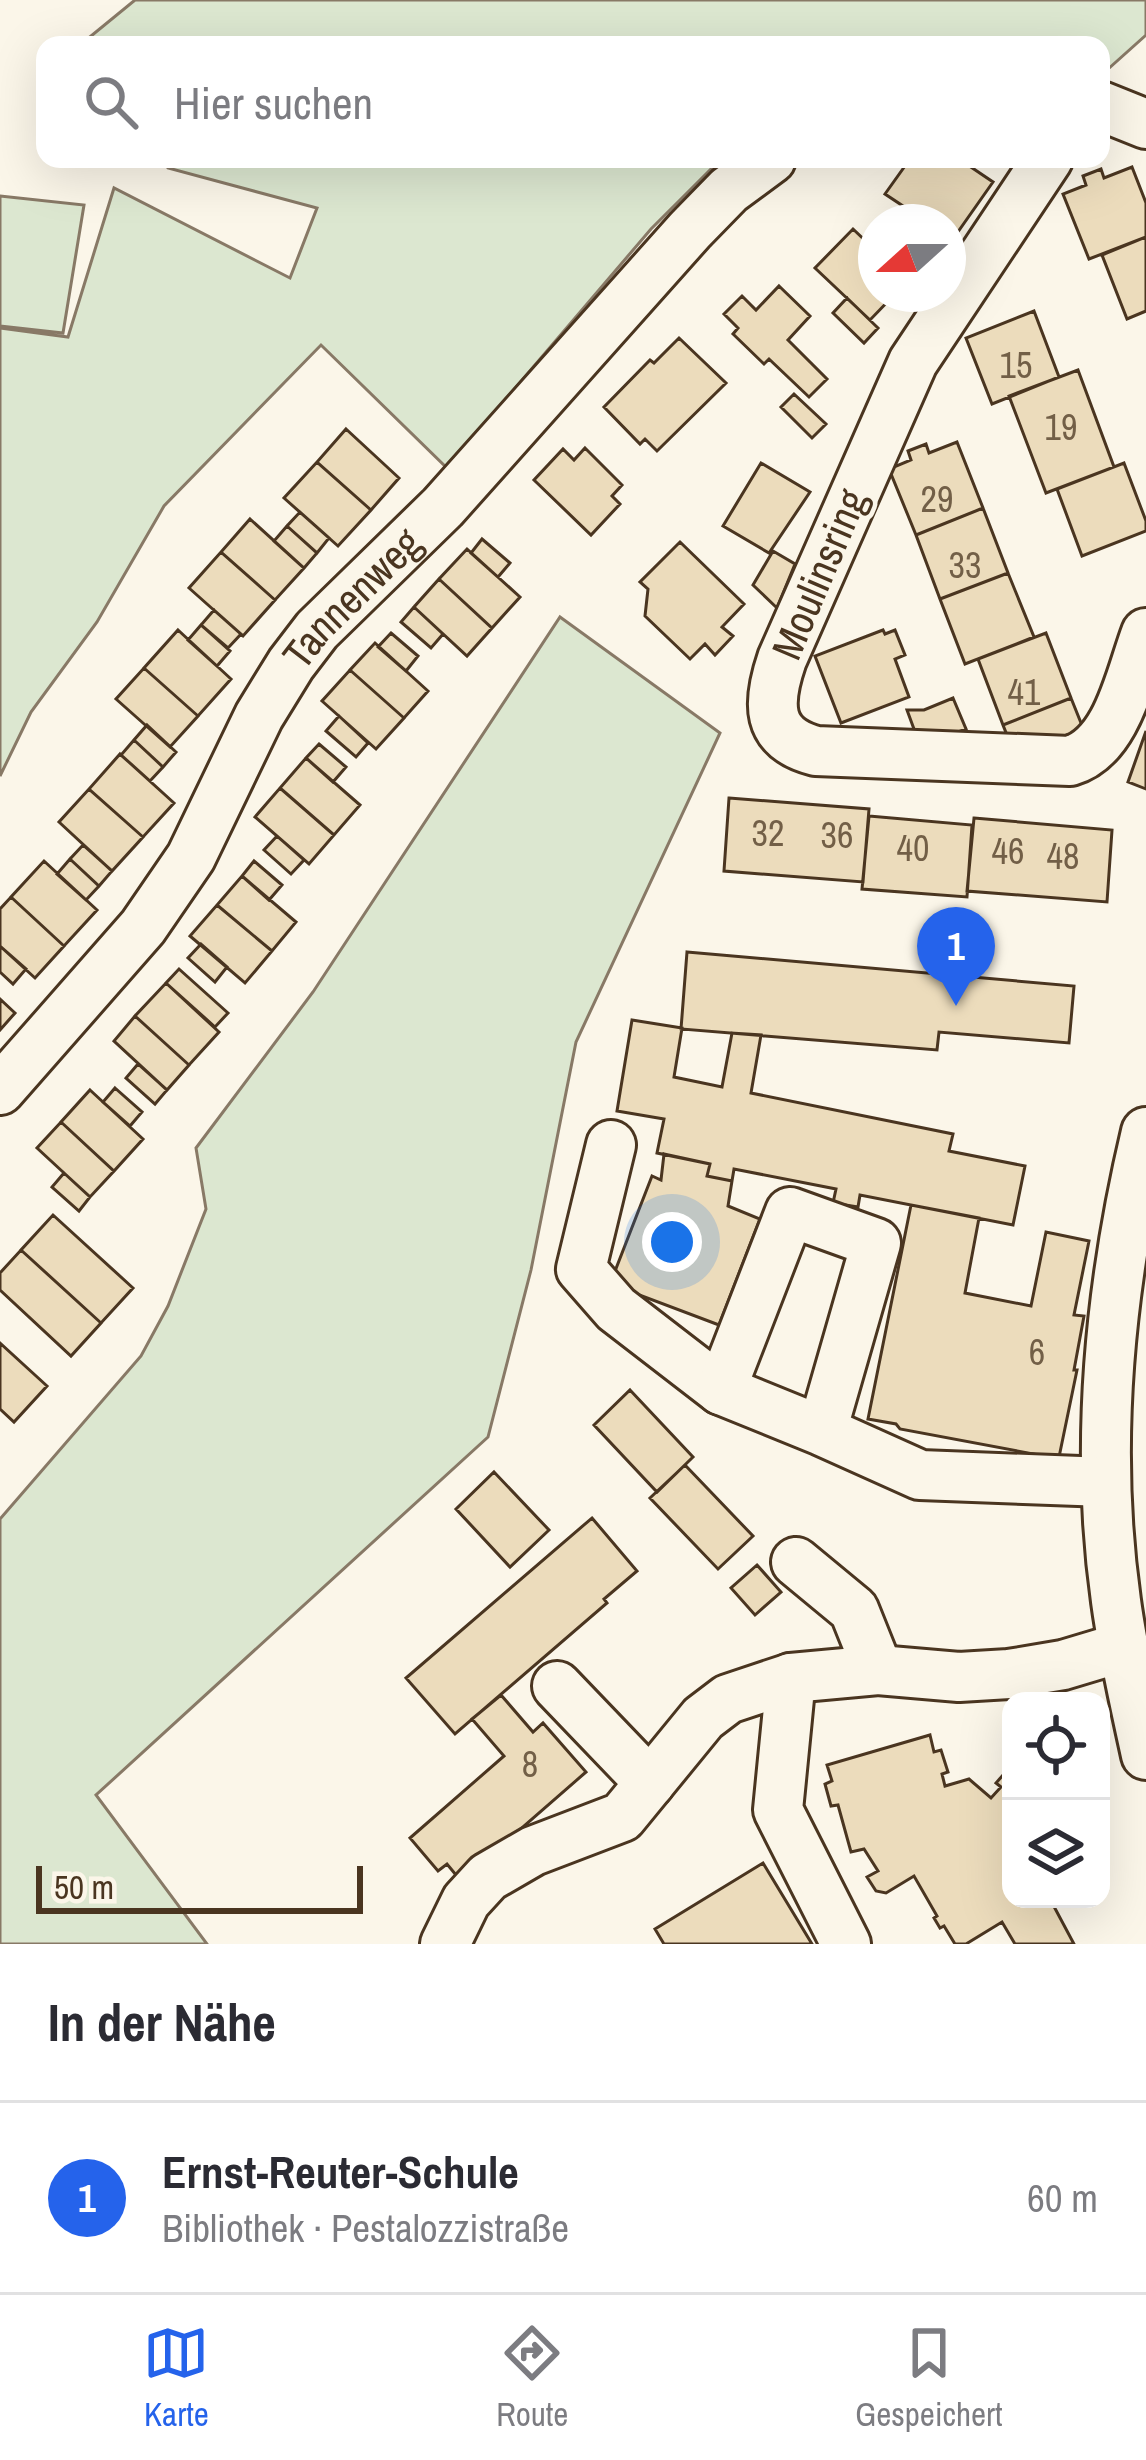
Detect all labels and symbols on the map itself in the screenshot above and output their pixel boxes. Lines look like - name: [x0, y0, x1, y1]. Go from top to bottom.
- north arrow: [858, 204, 966, 312]
- house number: 15: [1000, 341, 1032, 389]
- house number: 19: [1045, 403, 1077, 451]
- house number: 29: [921, 475, 953, 523]
- street label: Moulinsring: [758, 480, 880, 668]
- street label: Tannenweg: [270, 515, 433, 680]
- house number: 33: [949, 541, 981, 589]
- house number: 41: [1008, 668, 1041, 716]
- house number: 32: [752, 809, 784, 857]
- house number: 36: [821, 811, 853, 859]
- house number: 40: [897, 824, 929, 872]
- house number: 46: [992, 827, 1024, 875]
- house number: 48: [1047, 832, 1079, 880]
- pin: 1: [917, 907, 995, 1006]
- your location: [642, 1212, 702, 1272]
- house number: 6: [1029, 1328, 1045, 1376]
- house number: 8: [522, 1740, 538, 1788]
- scale bar: [36, 1860, 363, 1913]

